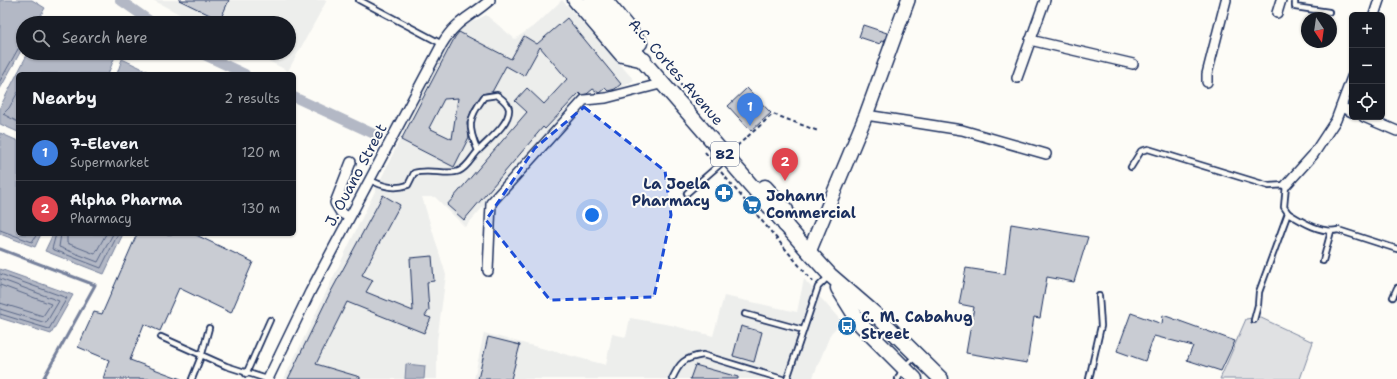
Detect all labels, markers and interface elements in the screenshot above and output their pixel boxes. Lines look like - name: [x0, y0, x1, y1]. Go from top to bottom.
- north arrow: [1301, 12, 1337, 48]
- map controls: [1349, 12, 1385, 120]
- button: +: [1349, 12, 1385, 48]
- street label: A.C. Cortes Avenue: [624, 14, 728, 130]
- search box: [16, 16, 296, 60]
- icon: search: [30, 27, 52, 49]
- text: Search here: [62, 28, 148, 48]
- button: −: [1349, 48, 1385, 84]
- button: locate: [1349, 84, 1385, 120]
- text: Nearby: [32, 87, 97, 109]
- text: 2 results: [224, 90, 280, 107]
- pin: 1: [737, 93, 763, 126]
- street label: J. Ouano Street: [321, 120, 391, 230]
- text: 7-Eleven: [70, 134, 139, 154]
- road number: 82: [711, 142, 739, 166]
- text: 1: [42, 144, 48, 161]
- text: 120 m: [242, 144, 280, 161]
- pin: 2: [772, 148, 798, 181]
- text: Supermarket: [70, 154, 149, 171]
- place label: La Joela Pharmacy: [632, 174, 711, 211]
- pharmacy icon: La Joela Pharmacy: [713, 182, 735, 204]
- place label: Johann Commercial: [766, 186, 856, 223]
- text: Alpha Pharma: [70, 190, 182, 210]
- supermarket icon: Johann Commercial: [741, 194, 763, 216]
- text: 2: [40, 200, 50, 217]
- text: 130 m: [242, 200, 280, 217]
- your location: [582, 205, 602, 225]
- text: Pharmacy: [70, 210, 132, 227]
- place label: C. M. Cabahug Street: [861, 307, 973, 344]
- bus stop icon: C. M. Cabahug Street: [836, 315, 858, 337]

